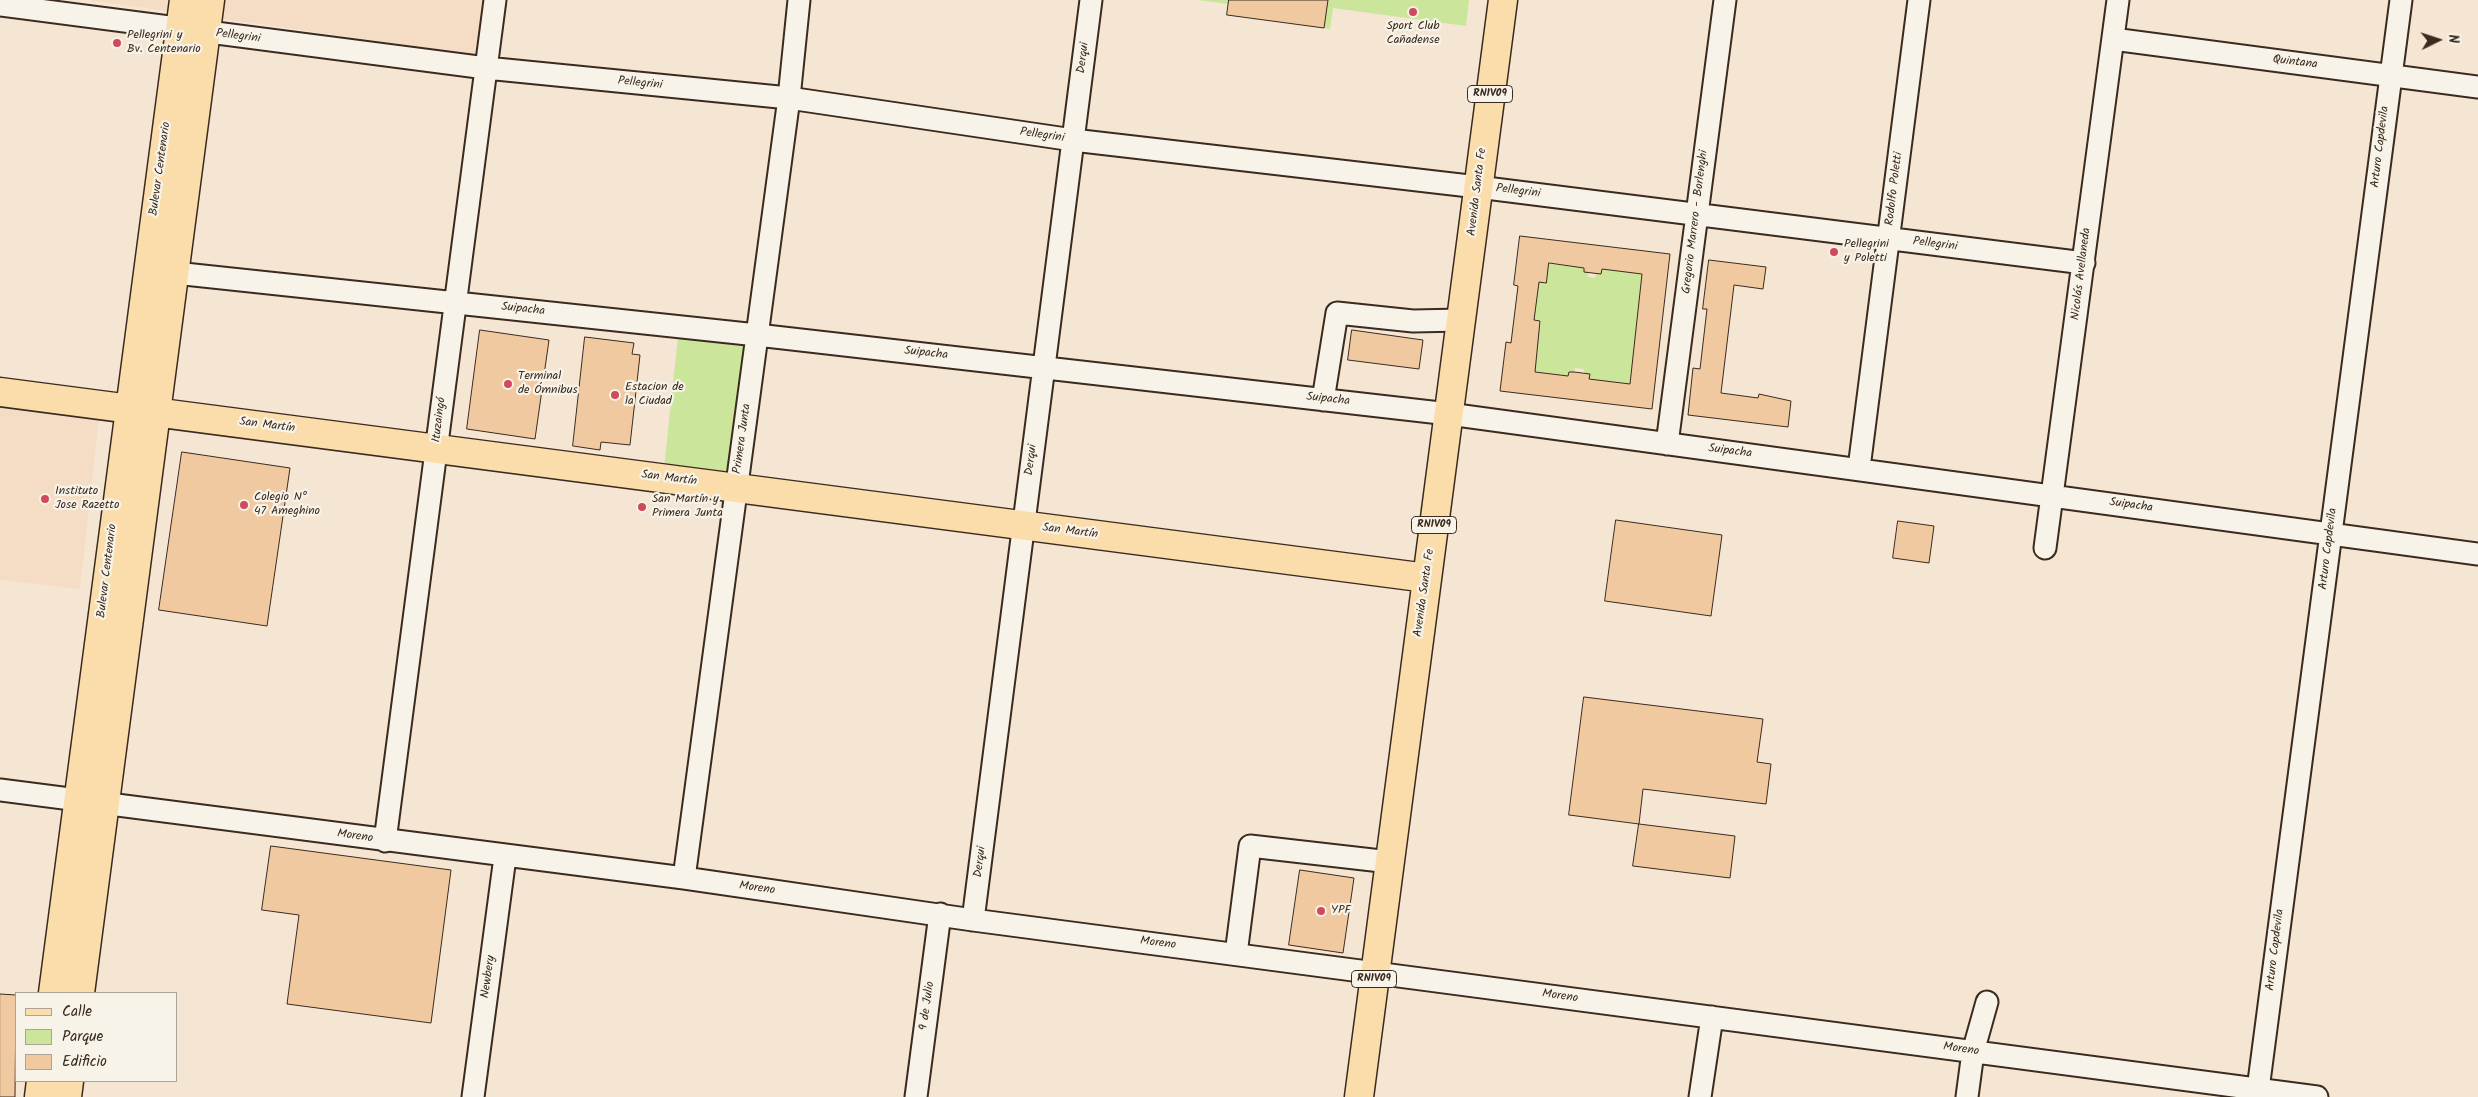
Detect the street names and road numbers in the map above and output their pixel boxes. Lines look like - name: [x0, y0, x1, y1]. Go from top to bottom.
- street label: Pellegrini: [215, 27, 261, 47]
- street label: Derqui: [1075, 42, 1093, 74]
- street label: Quintana: [2272, 53, 2318, 73]
- street label: Pellegrini: [617, 74, 663, 94]
- road number: RN1V09: [1468, 86, 1512, 102]
- street label: Arturo Capdevila: [2369, 105, 2393, 189]
- street label: Bulevar Centenario: [147, 121, 175, 217]
- street label: Pellegrini: [1019, 126, 1065, 146]
- street label: Avenida Santa Fe: [1465, 147, 1491, 237]
- street label: Gregorio Marrero - Borlenghi: [1680, 149, 1712, 295]
- street label: Rodolfo Poletti: [1883, 151, 1907, 227]
- street label: Pellegrini: [1495, 182, 1541, 202]
- street label: Nicolás Avellaneda: [2069, 227, 2095, 321]
- street label: Pellegrini: [1912, 235, 1958, 255]
- street label: Suipacha: [500, 301, 546, 319]
- street label: Suipacha: [903, 345, 949, 363]
- street label: Suipacha: [1305, 391, 1351, 409]
- street label: Ituzaingó: [430, 397, 450, 443]
- street label: Primera Junta: [731, 403, 755, 475]
- street label: San Martín: [238, 415, 296, 437]
- street label: Suipacha: [1707, 442, 1753, 462]
- street label: Derqui: [1023, 444, 1041, 476]
- street label: San Martín: [640, 468, 698, 490]
- street label: Suipacha: [2108, 496, 2154, 516]
- street label: Arturo Capdevila: [2317, 507, 2341, 591]
- road number: RN1V09: [1412, 516, 1456, 534]
- street label: San Martín: [1041, 521, 1099, 543]
- street label: Bulevar Centenario: [95, 523, 121, 619]
- street label: Avenida Santa Fe: [1412, 548, 1438, 638]
- street label: Moreno: [336, 827, 374, 847]
- street label: Derqui: [972, 846, 990, 878]
- street label: Moreno: [738, 879, 776, 899]
- street label: Arturo Capdevila: [2264, 908, 2288, 992]
- street label: Moreno: [1139, 935, 1177, 953]
- street label: Newbery: [479, 955, 499, 999]
- road number: RN1V09: [1352, 971, 1396, 988]
- street label: 9 de Julio: [917, 980, 939, 1032]
- street label: Moreno: [1541, 987, 1579, 1007]
- street label: Moreno: [1942, 1040, 1980, 1060]

